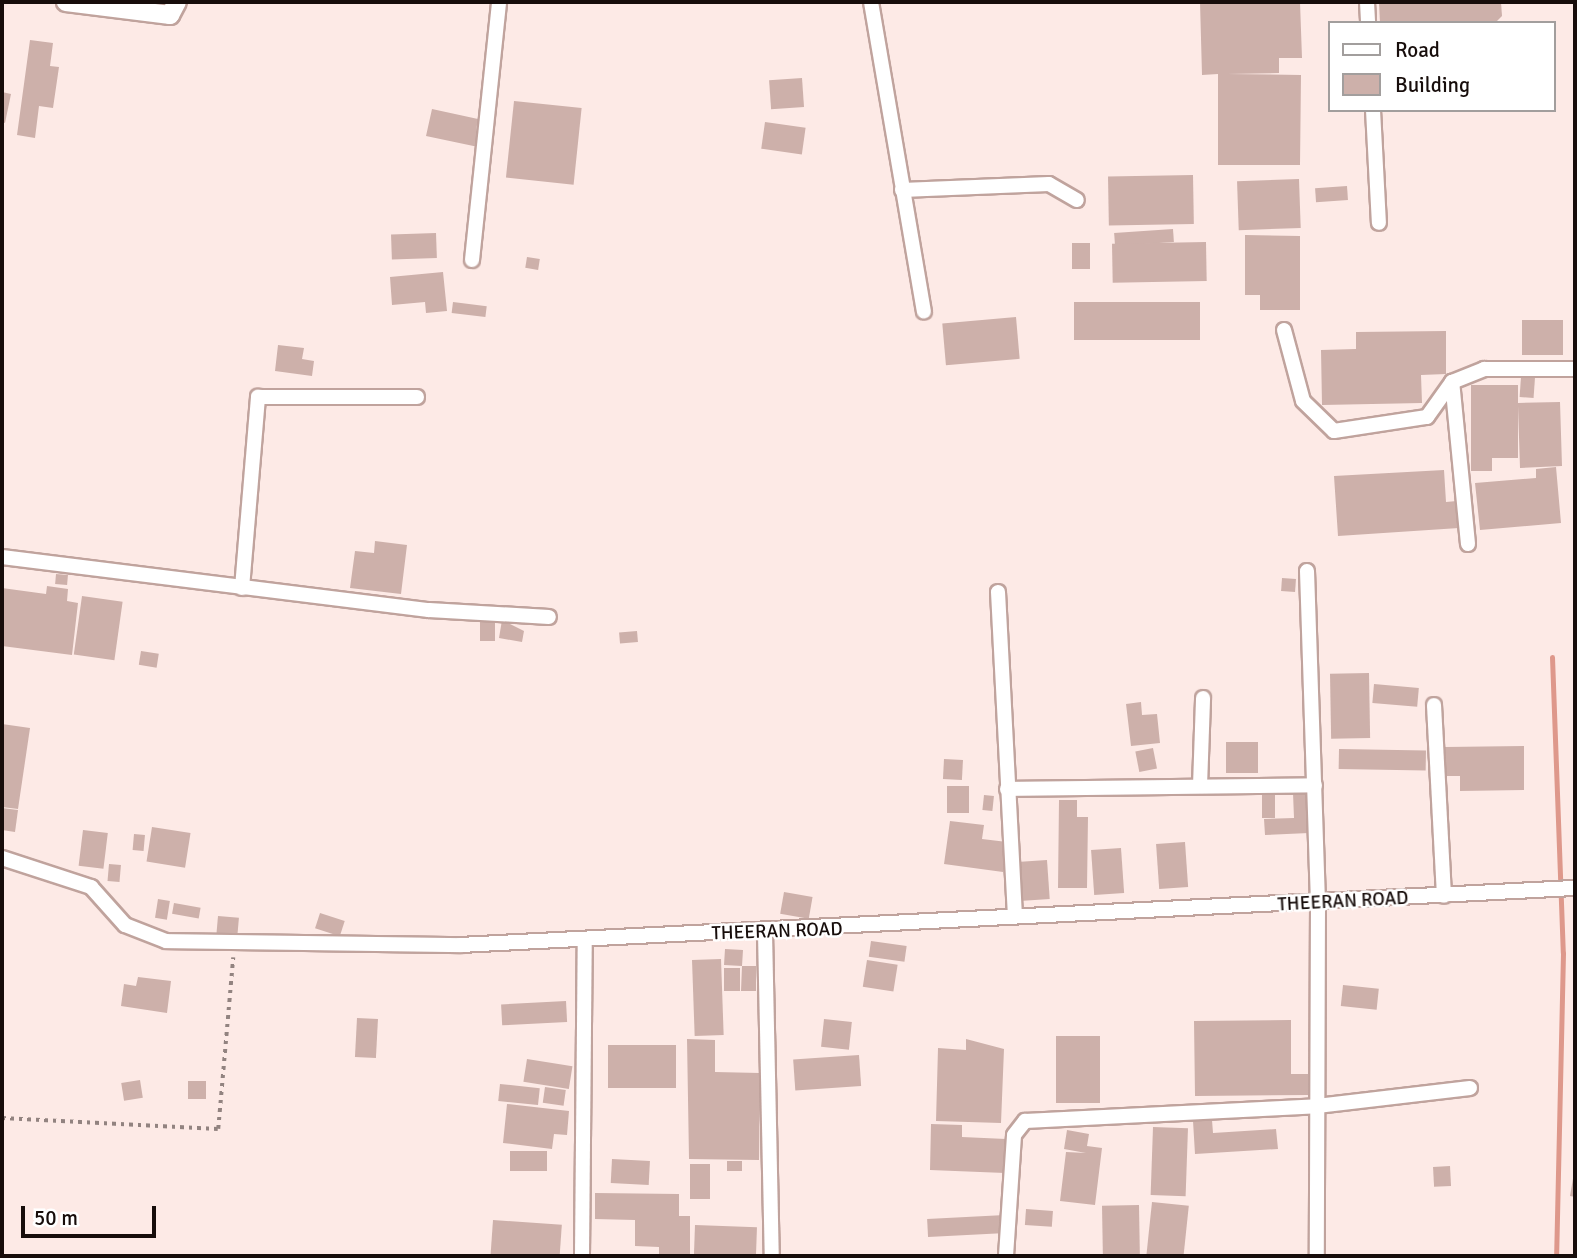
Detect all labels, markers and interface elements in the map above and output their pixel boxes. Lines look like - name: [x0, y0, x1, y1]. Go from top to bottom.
- legend: [1328, 21, 1556, 112]
- text: Road: [1395, 37, 1440, 63]
- text: Building: [1395, 72, 1470, 98]
- street label: THEERAN ROAD: [1277, 887, 1409, 917]
- street label: THEERAN ROAD: [711, 918, 843, 946]
- scale bar: [24, 1192, 159, 1236]
- text: 50 m: [34, 1205, 78, 1231]

